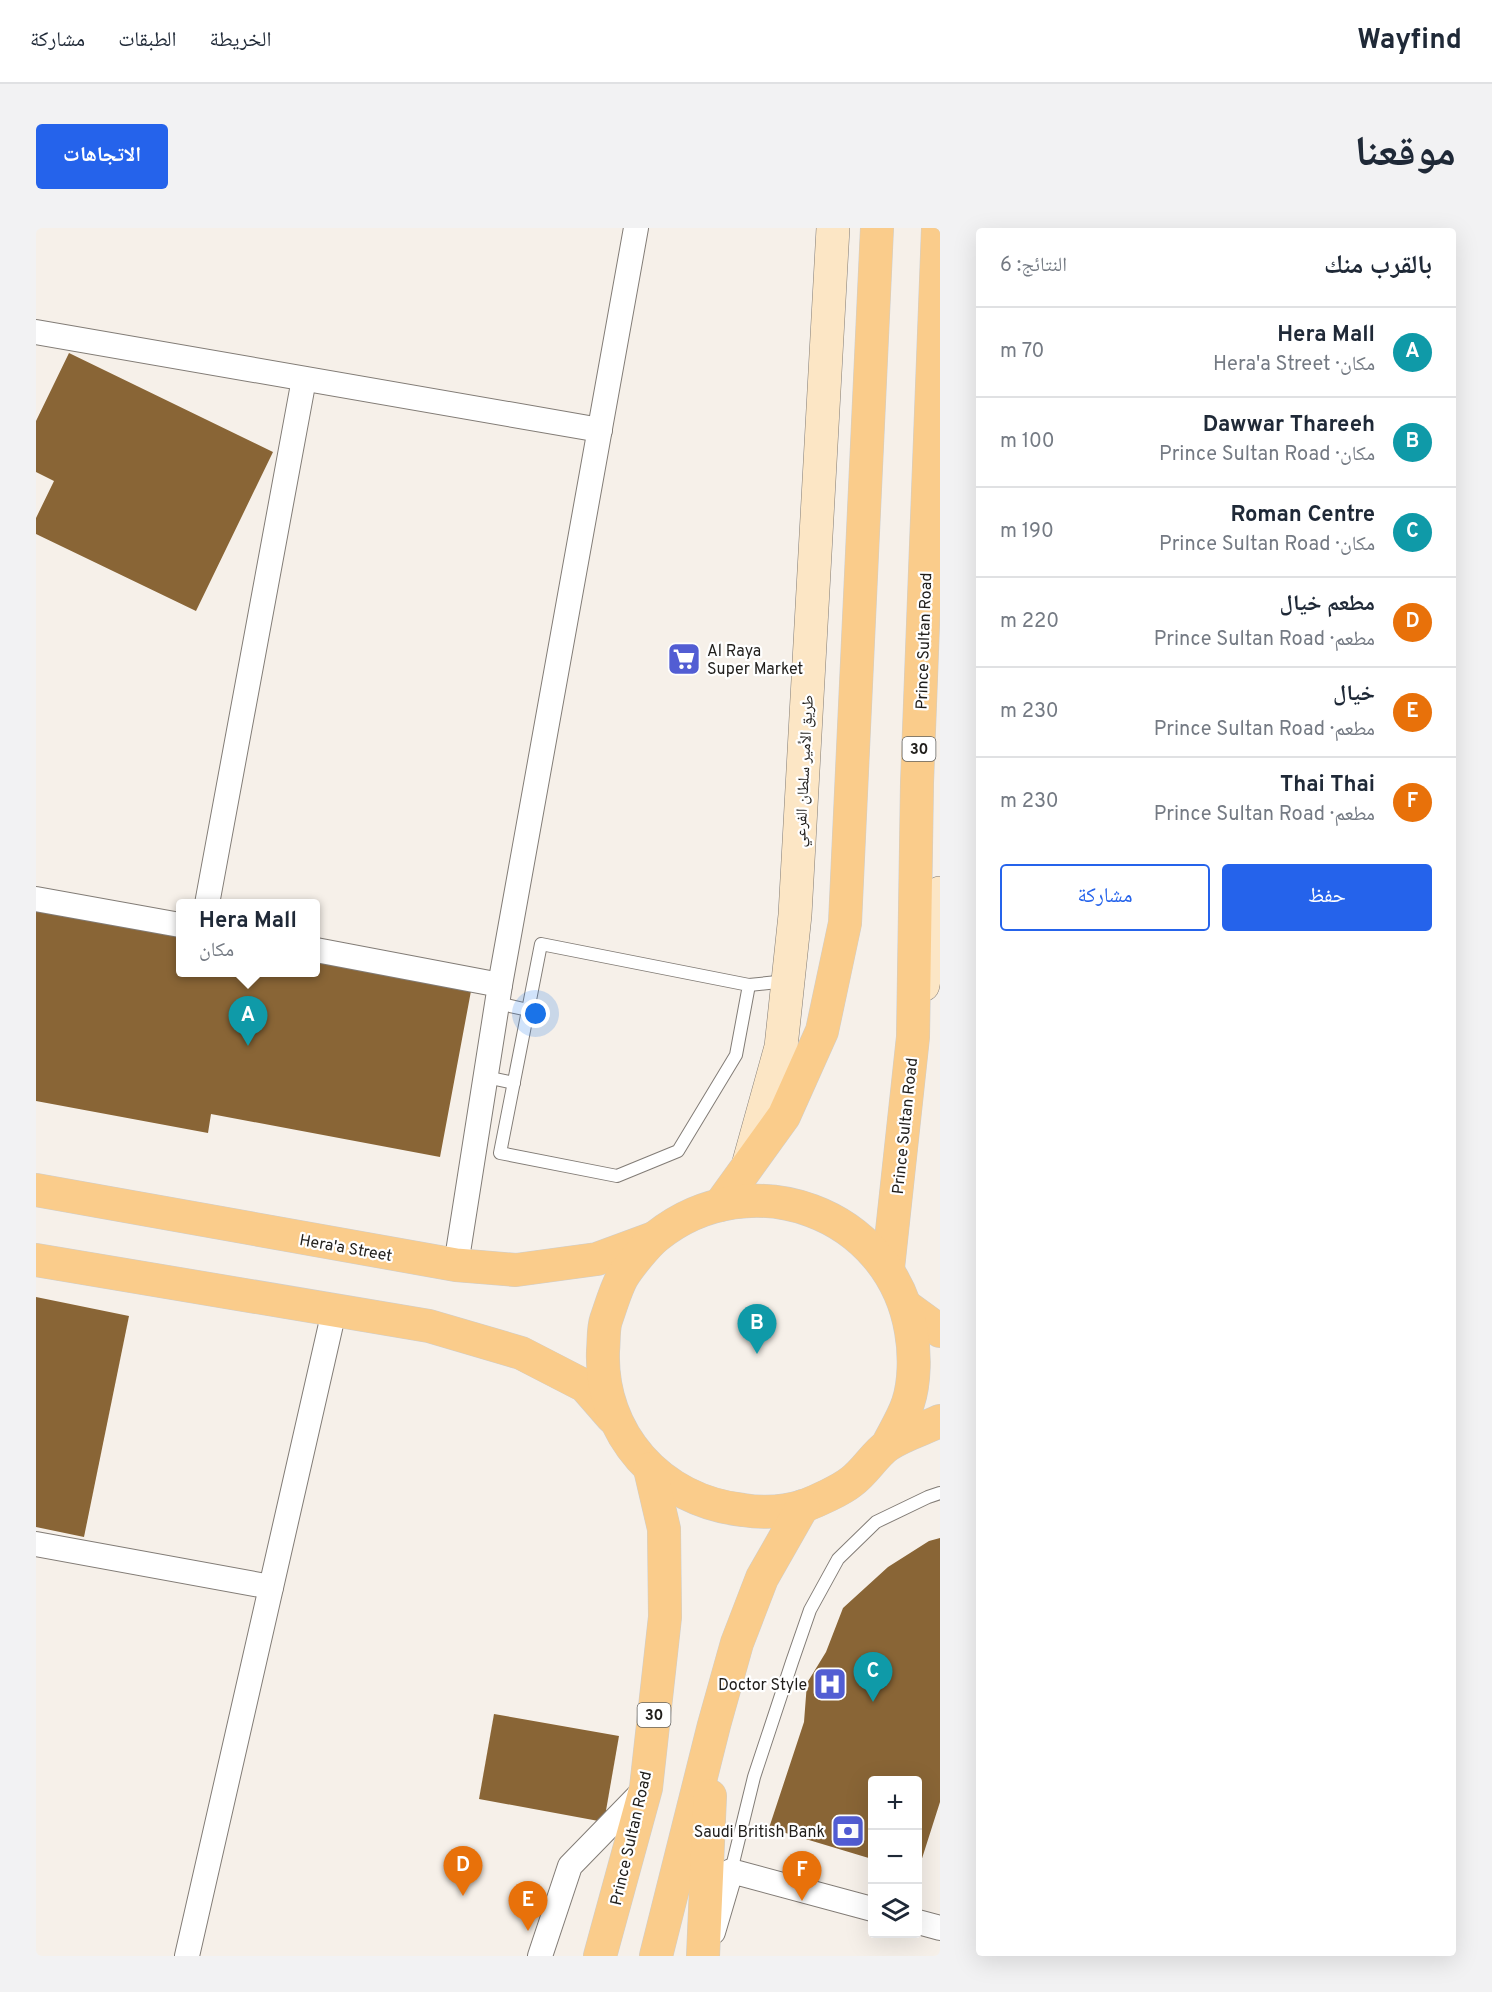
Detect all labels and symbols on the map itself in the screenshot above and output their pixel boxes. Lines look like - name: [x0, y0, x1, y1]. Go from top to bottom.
- street label: Prince Sultan Road: [913, 572, 937, 710]
- supermarket icon: Al Raya Super Market: [666, 641, 702, 677]
- place label: Al Raya Super Market: [707, 642, 803, 680]
- street label: طريق الأمير سلطان الفرعي: [791, 694, 820, 848]
- road number: 30: [902, 737, 936, 761]
- pin: A: [228, 996, 268, 1046]
- your location: [521, 999, 550, 1028]
- street label: Prince Sultan Road: [889, 1057, 923, 1195]
- street label: Hera'a Street: [298, 1231, 394, 1267]
- pin: B: [738, 1304, 776, 1354]
- pin: C: [854, 1652, 892, 1702]
- hospital icon: Doctor Style: [812, 1666, 848, 1702]
- place label: Doctor Style: [718, 1676, 807, 1696]
- road number: 30: [638, 1703, 670, 1727]
- street label: Prince Sultan Road: [607, 1769, 657, 1908]
- bank icon: Saudi British Bank: [830, 1813, 866, 1849]
- place label: Saudi British Bank: [694, 1823, 825, 1843]
- pin: D: [444, 1846, 482, 1896]
- pin: F: [782, 1852, 822, 1901]
- pin: E: [508, 1882, 548, 1931]

